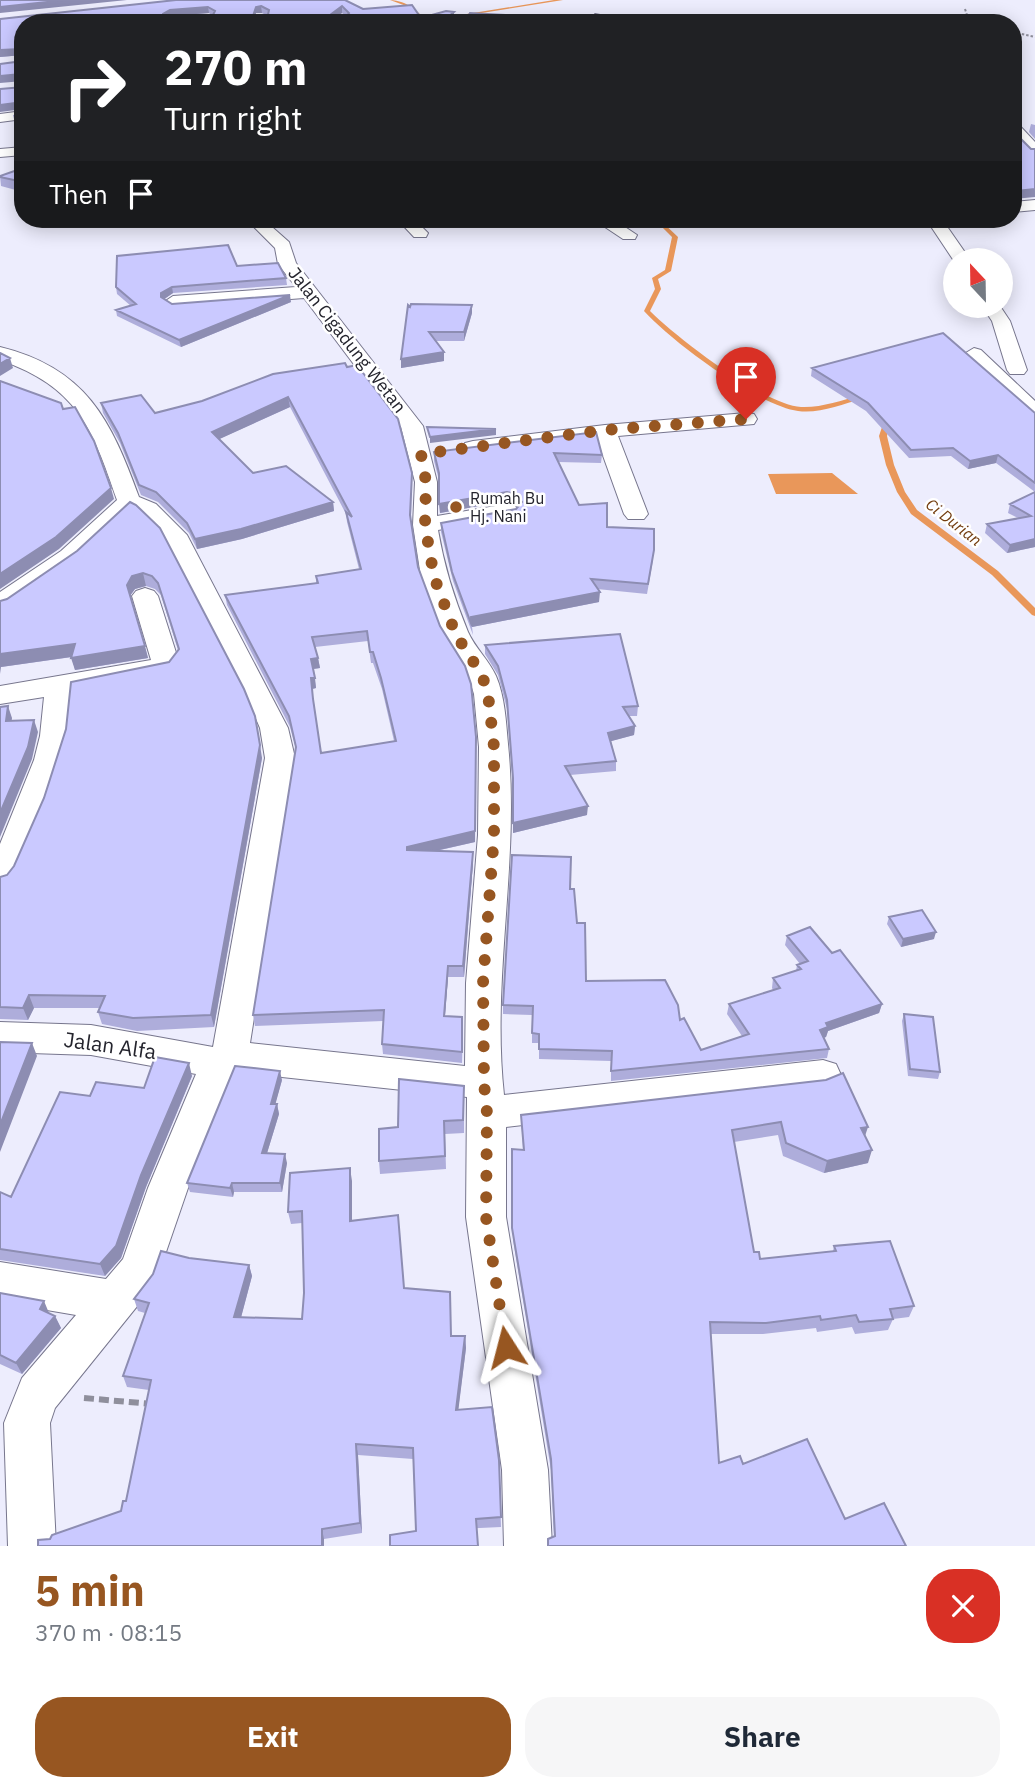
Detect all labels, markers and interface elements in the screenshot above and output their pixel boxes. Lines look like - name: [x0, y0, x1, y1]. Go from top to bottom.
- text: 270 m: [164, 35, 308, 98]
- icon: right: [49, 42, 140, 133]
- text: Turn right: [164, 97, 302, 139]
- icon: arrive: [122, 175, 160, 213]
- text: Then: [49, 177, 108, 211]
- north arrow: [943, 248, 1013, 318]
- map controls: [943, 248, 1013, 318]
- street label: Jalan Cigadung Wetan: [283, 262, 412, 417]
- pin: [716, 347, 776, 419]
- icon: arrive: [727, 358, 765, 396]
- place label: Rumah Bu Hj. Nani: [470, 488, 544, 526]
- water label: Ci Durian: [922, 494, 986, 550]
- marker: Rumah Bu Hj. Nani: [448, 499, 464, 515]
- street label: Jalan Alfa: [62, 1025, 158, 1065]
- position arrow: [469, 1310, 543, 1384]
- text: 5 min: [35, 1563, 145, 1618]
- button: close: [926, 1569, 1000, 1643]
- text: 370 m · 08:15: [35, 1617, 182, 1647]
- button: Exit: [35, 1697, 511, 1777]
- button: Share: [525, 1697, 1000, 1777]

